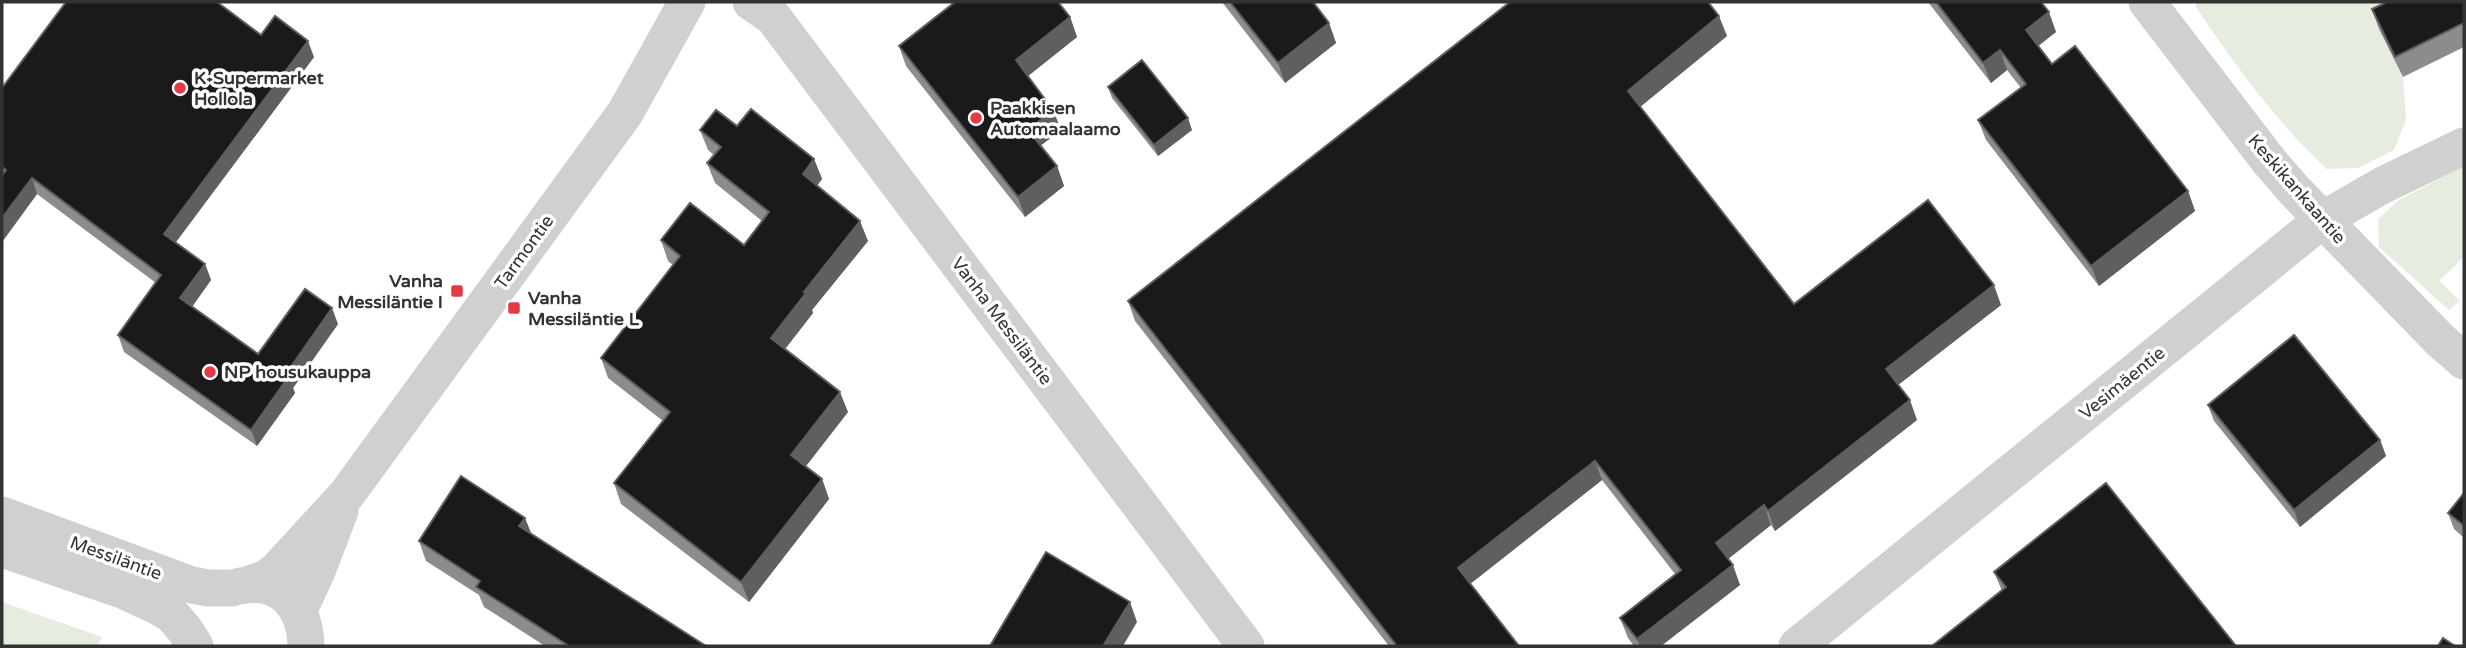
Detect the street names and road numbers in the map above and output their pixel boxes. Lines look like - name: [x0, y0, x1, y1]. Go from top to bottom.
- street label: Keskikankaantie: [2243, 130, 2351, 248]
- street label: Tarmontie: [490, 211, 558, 293]
- street label: Vanha Messiläntie: [947, 253, 1057, 389]
- street label: Vesimäentie: [2075, 342, 2169, 424]
- street label: Messiläntie: [67, 531, 165, 585]

